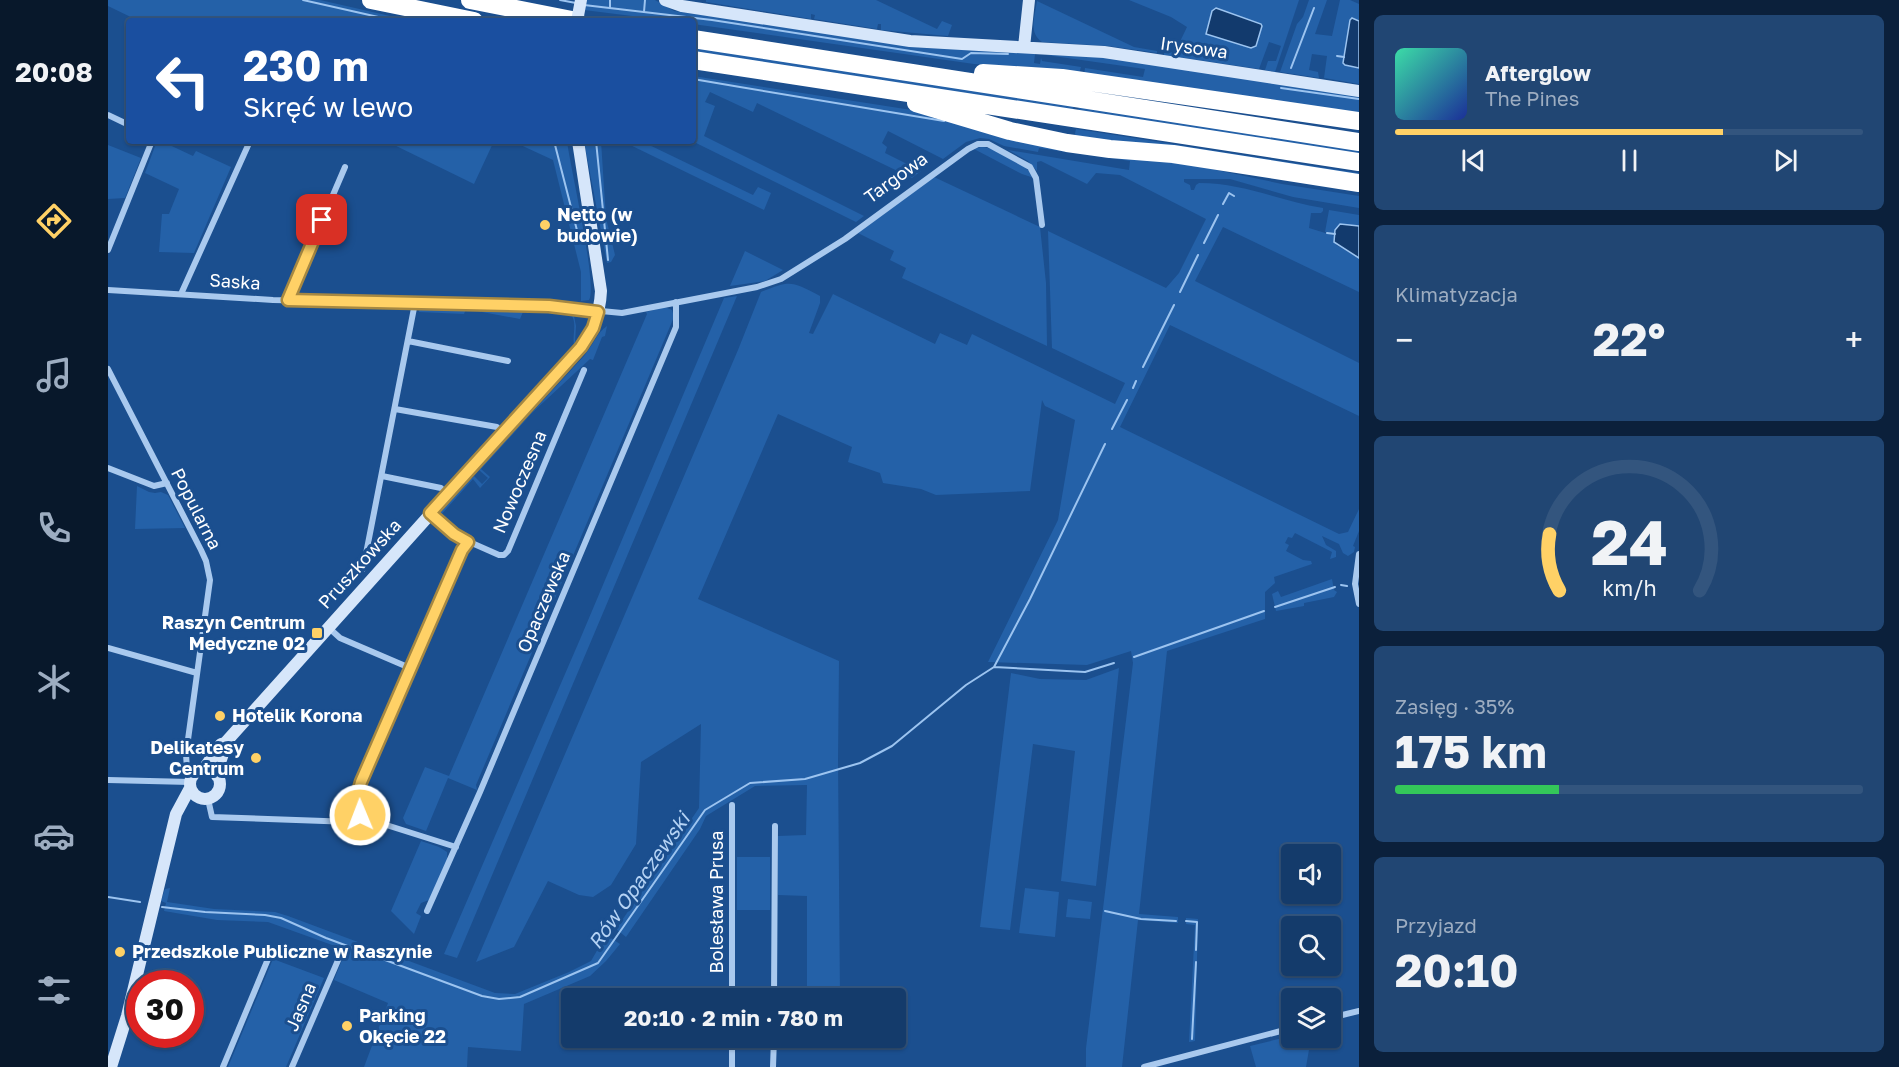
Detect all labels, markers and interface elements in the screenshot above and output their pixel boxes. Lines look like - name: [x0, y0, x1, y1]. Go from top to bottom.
- street label: Irysowa: [1159, 31, 1229, 63]
- text: 230 m: [243, 40, 369, 90]
- icon: left: [144, 42, 222, 120]
- text: 20:08: [15, 56, 93, 88]
- text: Afterglow: [1485, 59, 1591, 86]
- text: The Pines: [1485, 86, 1579, 110]
- text: Skręć w lewo: [243, 91, 413, 123]
- icon: previous: [1457, 144, 1490, 177]
- icon: pause: [1613, 144, 1646, 177]
- icon: next: [1769, 144, 1802, 177]
- street label: Targowa: [860, 147, 931, 207]
- pin: [296, 194, 347, 245]
- icon: directions: [33, 200, 75, 242]
- icon: arrive: [305, 203, 338, 236]
- place label: Netto (w budowie): [557, 203, 638, 246]
- marker: Netto (w budowie): [538, 218, 552, 232]
- street label: Saska: [209, 268, 261, 294]
- text: Klimatyzacja: [1395, 282, 1518, 306]
- text: 22°: [1593, 312, 1665, 366]
- text: −: [1395, 320, 1413, 359]
- text: +: [1845, 320, 1863, 359]
- icon: music: [33, 354, 75, 396]
- street label: Nowoczesna: [488, 427, 551, 536]
- street label: Popularna: [167, 464, 227, 553]
- text: 24: [1590, 504, 1668, 579]
- icon: phone: [33, 507, 75, 549]
- street label: Pruszkowska: [313, 514, 405, 613]
- street label: Opaczewska: [512, 548, 574, 656]
- text: km/h: [1602, 575, 1656, 601]
- place label: Raszyn Centrum Medyczne 02: [162, 611, 305, 654]
- marker: Raszyn Centrum Medyczne 02: [310, 626, 324, 640]
- icon: climate: [33, 661, 75, 703]
- text: Zasięg · 35%: [1395, 694, 1514, 718]
- place label: Hotelik Korona: [232, 704, 362, 726]
- marker: Hotelik Korona: [213, 709, 227, 723]
- text: 175 km: [1395, 724, 1547, 778]
- place label: Delikatesy Centrum: [150, 736, 244, 779]
- marker: Delikatesy Centrum: [249, 751, 263, 765]
- position arrow: [328, 783, 392, 847]
- water label: Rów Opaczewski: [582, 806, 696, 953]
- icon: car: [33, 815, 75, 857]
- street label: Bolesława Prusa: [705, 831, 727, 973]
- map controls: [1281, 844, 1341, 1048]
- button: sound: [1281, 844, 1341, 904]
- text: Przyjazd: [1395, 913, 1477, 937]
- button: search: [1281, 916, 1341, 976]
- place label: Przedszkole Publiczne w Raszynie: [132, 940, 433, 962]
- text: 20:10: [1395, 943, 1519, 997]
- marker: Przedszkole Publiczne w Raszynie: [113, 945, 127, 959]
- icon: filters: [33, 969, 75, 1011]
- speed limit sign: 30: [126, 970, 204, 1048]
- street label: Jasna: [280, 979, 320, 1034]
- button: layers: [1281, 988, 1341, 1048]
- place label: Parking Okęcie 22: [359, 1004, 446, 1047]
- text: 20:10 · 2 min · 780 m: [624, 1004, 843, 1031]
- marker: Parking Okęcie 22: [340, 1019, 354, 1033]

